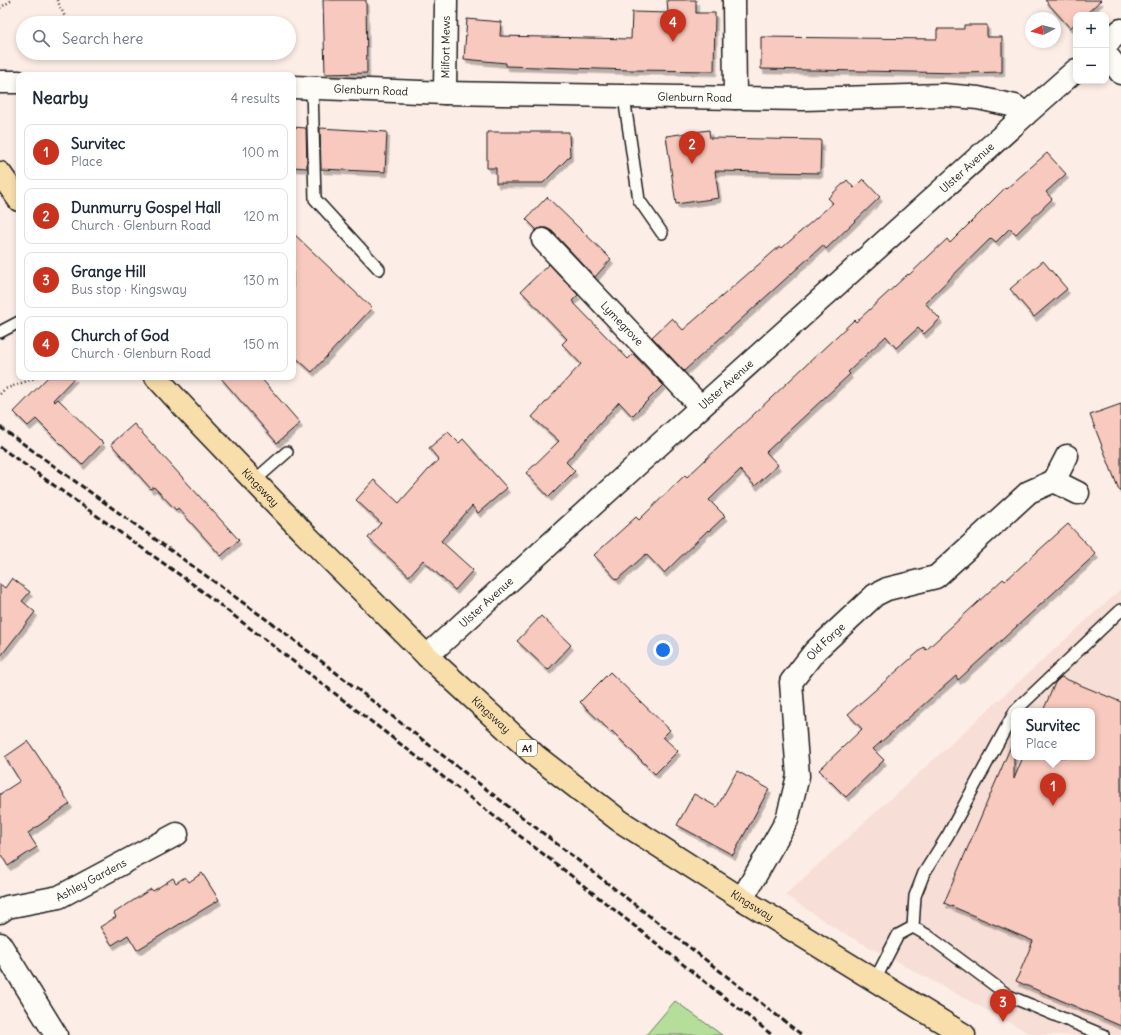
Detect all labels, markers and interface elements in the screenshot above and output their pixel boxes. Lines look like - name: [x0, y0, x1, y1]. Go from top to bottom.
- pin: 4: [660, 9, 686, 42]
- north arrow: [1025, 12, 1061, 48]
- map controls: [1073, 12, 1109, 84]
- button: +: [1073, 12, 1109, 48]
- search box: [16, 16, 296, 60]
- street label: Milfort Mews: [438, 16, 453, 78]
- icon: search: [30, 27, 52, 49]
- text: Search here: [62, 29, 143, 48]
- button: −: [1073, 48, 1109, 84]
- street label: Glenburn Road: [333, 82, 409, 99]
- text: Nearby: [32, 87, 88, 109]
- text: 4 results: [231, 90, 280, 107]
- street label: Glenburn Road: [657, 90, 733, 105]
- pin: 2: [679, 131, 705, 164]
- text: Survitec: [71, 134, 125, 153]
- street label: Ulster Avenue: [937, 139, 997, 196]
- text: 1: [43, 144, 49, 161]
- text: 100 m: [242, 144, 279, 161]
- text: Place: [71, 153, 102, 170]
- text: Dunmurry Gospel Hall: [71, 198, 221, 217]
- text: 2: [42, 208, 50, 225]
- text: 120 m: [244, 208, 279, 225]
- text: Church · Glenburn Road: [71, 217, 211, 234]
- text: Grange Hill: [71, 262, 146, 281]
- text: 3: [42, 272, 50, 289]
- text: 130 m: [243, 272, 279, 289]
- text: Bus stop · Kingsway: [71, 281, 187, 298]
- street label: Lymegrove: [598, 298, 646, 349]
- text: Church of God: [71, 326, 169, 345]
- text: 4: [42, 336, 50, 353]
- text: 150 m: [243, 336, 279, 353]
- text: Church · Glenburn Road: [71, 345, 211, 362]
- street label: Ulster Avenue: [696, 356, 756, 413]
- street label: Kingsway: [239, 465, 282, 510]
- street label: Ulster Avenue: [456, 574, 516, 630]
- street label: Old Forge: [803, 620, 848, 663]
- your location: [653, 640, 673, 660]
- street label: Kingsway: [469, 693, 513, 736]
- popup: [1011, 708, 1095, 760]
- text: Survitec: [1026, 716, 1080, 735]
- text: Place: [1026, 735, 1057, 752]
- road number: A1: [517, 740, 537, 756]
- pin: 1: [1040, 773, 1066, 806]
- street label: Ashley Gardens: [53, 855, 129, 904]
- street label: Kingsway: [728, 887, 776, 924]
- pin: 3: [990, 989, 1016, 1022]

